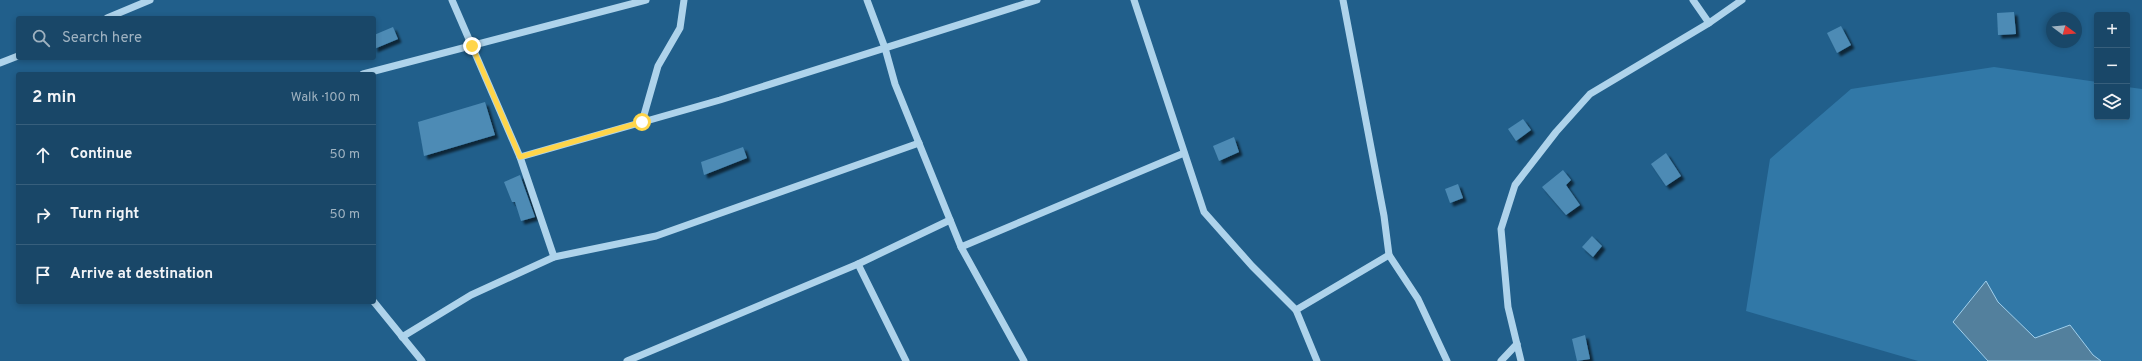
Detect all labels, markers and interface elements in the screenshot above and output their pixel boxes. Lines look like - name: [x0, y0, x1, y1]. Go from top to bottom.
- north arrow: [2046, 12, 2082, 48]
- map controls: [2094, 12, 2130, 120]
- button: +: [2094, 12, 2130, 48]
- search box: [16, 16, 376, 60]
- icon: search: [30, 27, 52, 49]
- text: Search here: [62, 29, 142, 48]
- route end: [463, 37, 481, 55]
- button: −: [2094, 48, 2130, 84]
- button: layers: [2094, 84, 2130, 120]
- text: 2 min: [32, 87, 76, 109]
- text: Walk · 100 m: [291, 90, 360, 106]
- route start: [633, 113, 651, 131]
- icon: ahead: [32, 144, 54, 166]
- text: Continue: [70, 145, 132, 164]
- text: 50 m: [330, 147, 360, 163]
- icon: right: [32, 204, 54, 226]
- text: Turn right: [70, 205, 139, 224]
- text: 50 m: [330, 207, 360, 223]
- icon: arrive: [32, 264, 54, 286]
- text: Arrive at destination: [70, 265, 213, 284]

